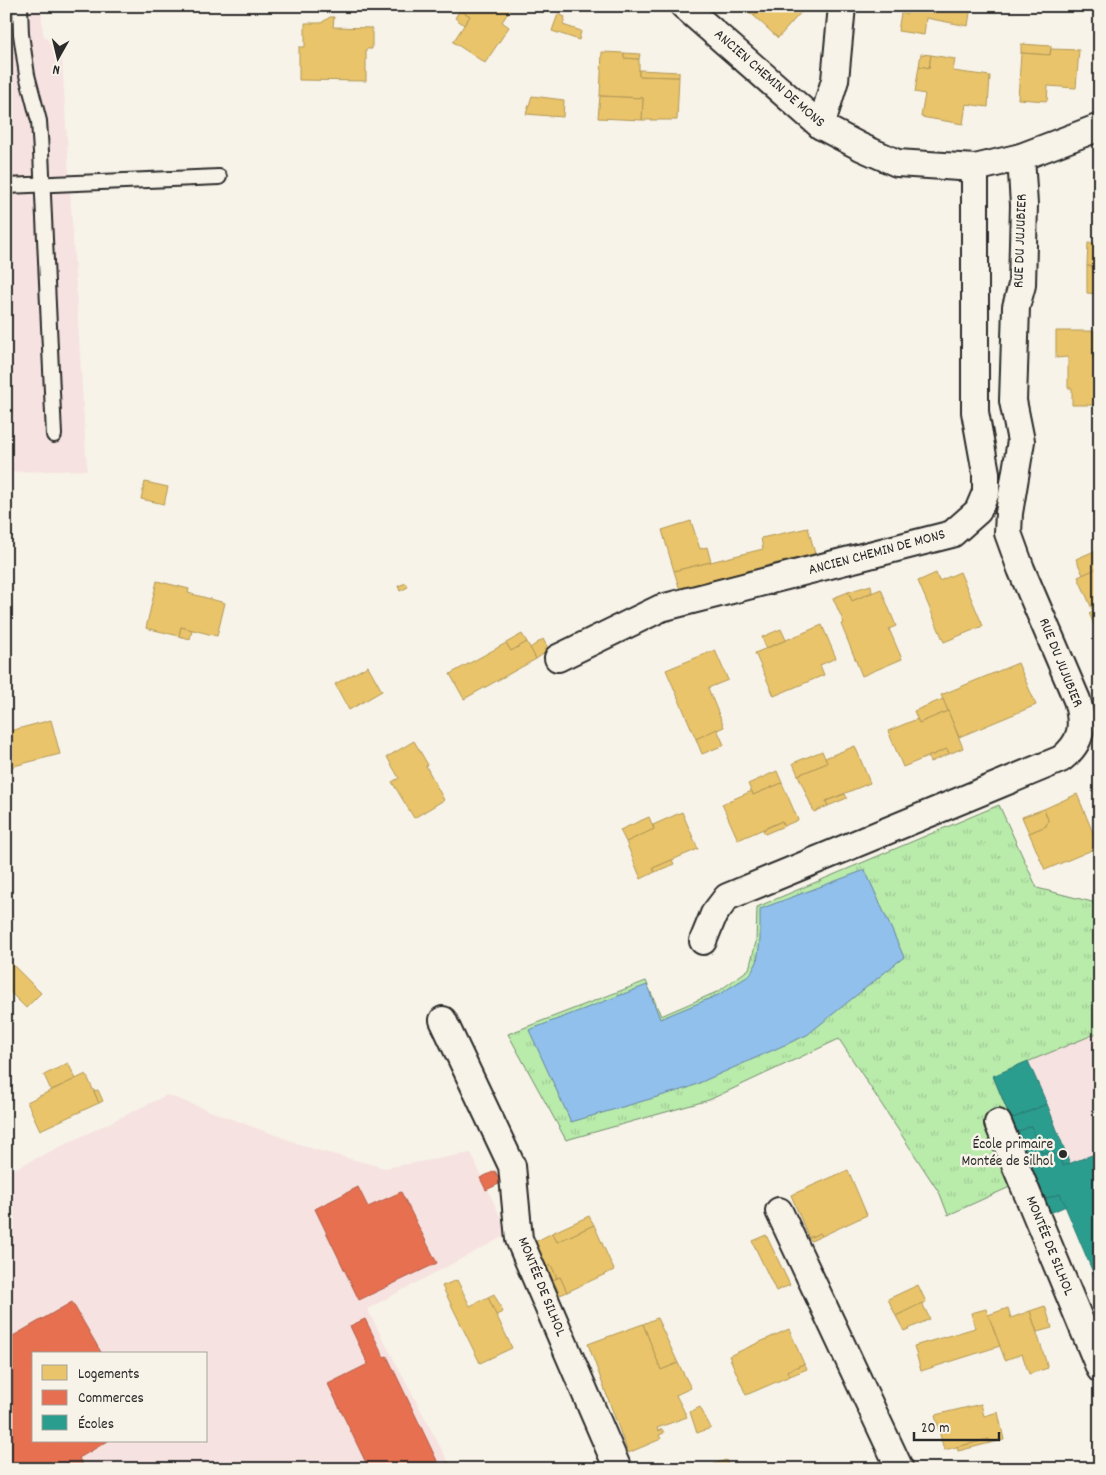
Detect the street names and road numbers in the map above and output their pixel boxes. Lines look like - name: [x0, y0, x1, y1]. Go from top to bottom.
- street label: ANCIEN CHEMIN DE MONS: [709, 24, 829, 134]
- street label: RUE DU JUJUBIER: [1008, 193, 1034, 289]
- street label: ANCIEN CHEMIN DE MONS: [806, 524, 948, 582]
- street label: RUE DU JUJUBIER: [1032, 615, 1088, 711]
- street label: MONTÉE DE SILHOL: [1019, 1193, 1079, 1299]
- street label: MONTÉE DE SILHOL: [511, 1234, 571, 1340]

